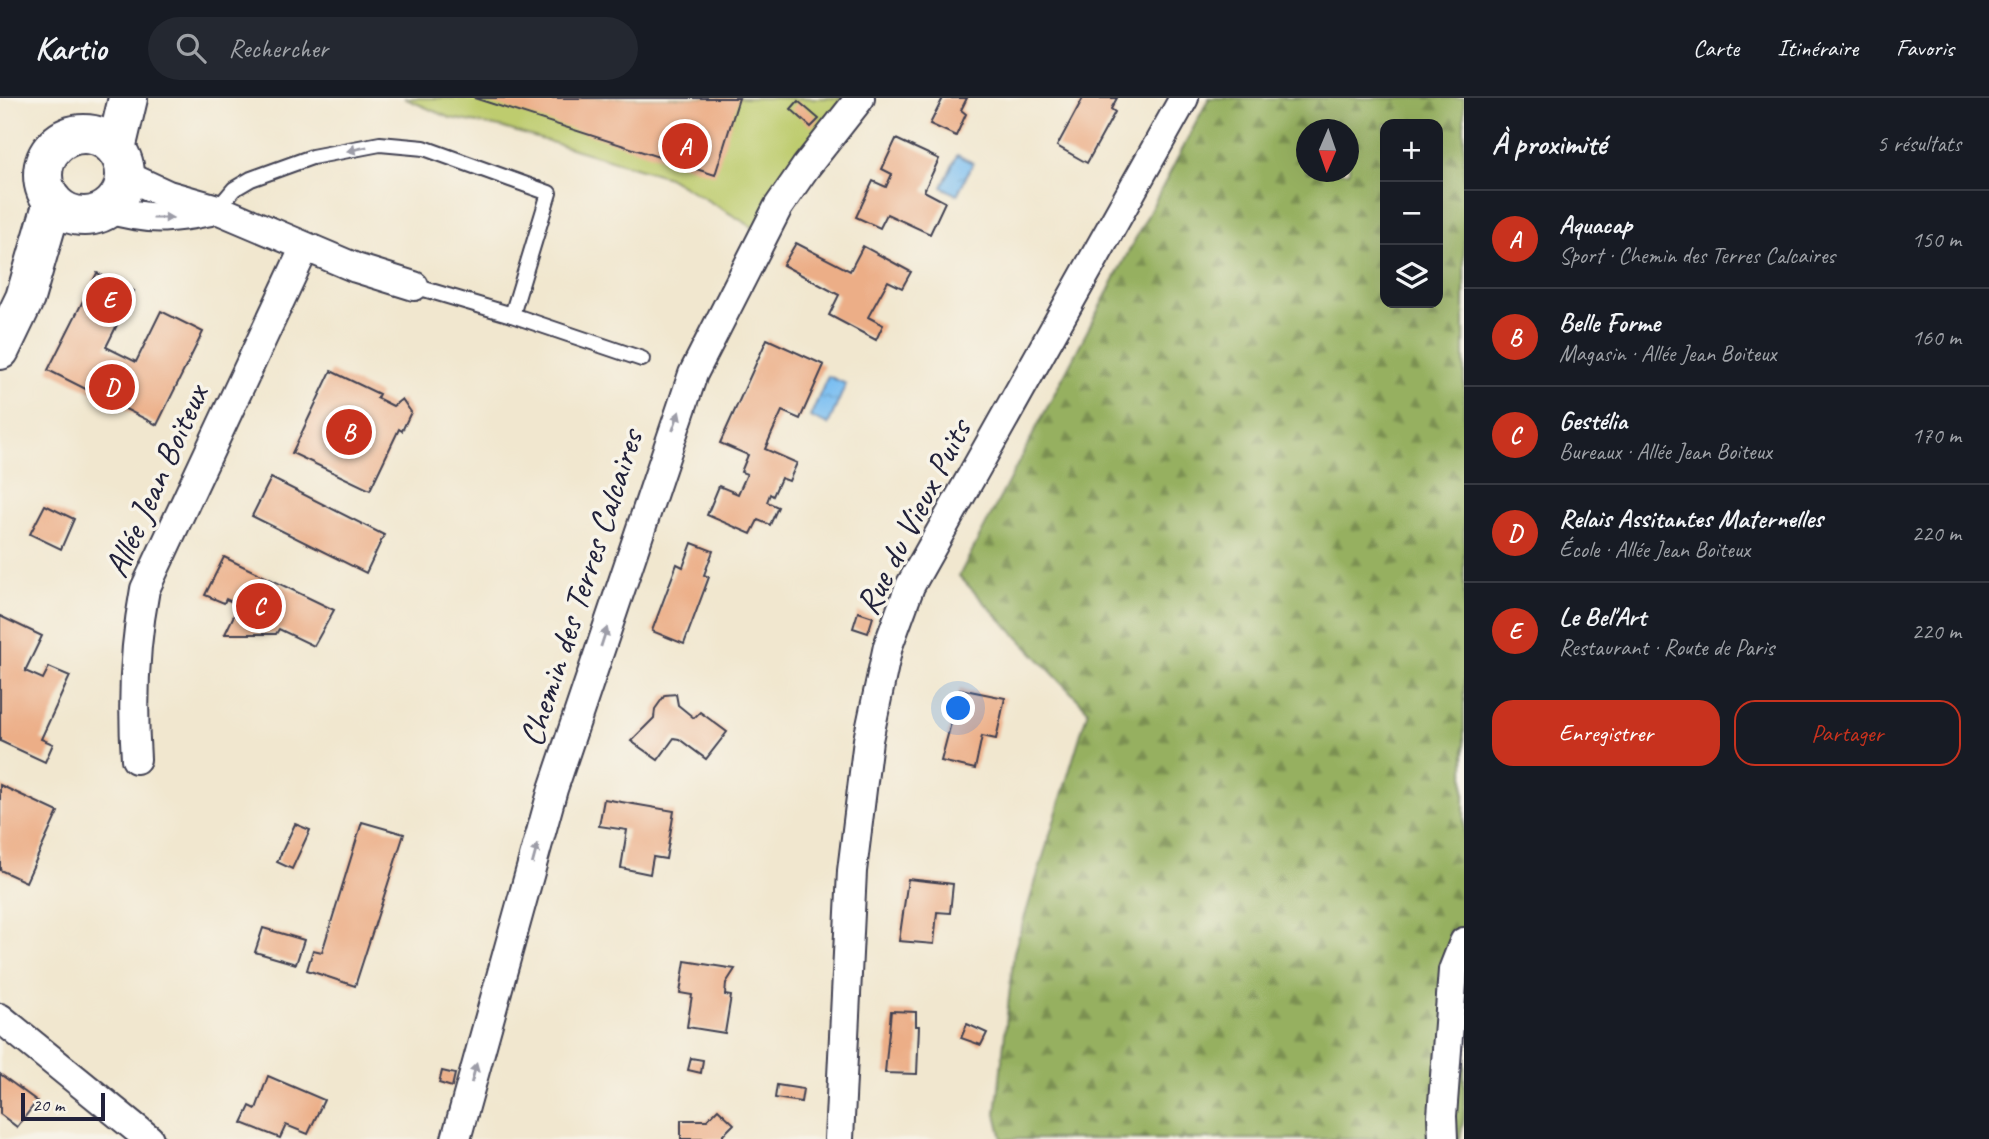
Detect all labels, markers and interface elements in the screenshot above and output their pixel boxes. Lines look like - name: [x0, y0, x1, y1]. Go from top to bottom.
- search box: [148, 17, 638, 80]
- text: Kartio: [35, 27, 106, 69]
- icon: search: [172, 29, 210, 67]
- text: Rechercher: [228, 32, 328, 65]
- text: Carte: [1693, 33, 1739, 63]
- text: Itinéraire: [1777, 33, 1858, 63]
- text: Favoris: [1896, 33, 1954, 63]
- north arrow: [1296, 119, 1359, 182]
- map controls: [1380, 119, 1443, 308]
- button: +: [1380, 119, 1443, 182]
- pin: A: [662, 120, 708, 172]
- text: À proximité: [1492, 125, 1606, 163]
- text: 5 résultats: [1877, 129, 1961, 158]
- one-way arrow: [346, 143, 368, 154]
- button: −: [1380, 182, 1443, 245]
- text: Aquacap: [1559, 208, 1632, 241]
- one-way arrow: [152, 212, 174, 224]
- text: A: [1509, 225, 1521, 254]
- text: 150 m: [1912, 225, 1961, 254]
- text: Sport · Chemin des Terres Calcaires: [1559, 241, 1835, 270]
- button: layers: [1380, 245, 1443, 308]
- pin: E: [86, 274, 132, 326]
- text: Belle Forme: [1559, 306, 1660, 339]
- text: B: [1509, 323, 1521, 352]
- text: 160 m: [1912, 323, 1961, 352]
- text: Magasin · Allée Jean Boiteux: [1559, 339, 1776, 368]
- pin: D: [89, 361, 135, 413]
- street label: Allée Jean Boiteux: [94, 375, 220, 584]
- text: Gestélia: [1559, 404, 1627, 437]
- pin: B: [326, 406, 372, 458]
- street label: Rue du Vieux Puits: [845, 409, 983, 622]
- one-way arrow: [671, 411, 682, 432]
- street label: Chemin des Terres Calcaires: [509, 421, 654, 752]
- text: C: [1510, 421, 1520, 450]
- text: 170 m: [1912, 421, 1961, 450]
- text: Bureaux · Allée Jean Boiteux: [1559, 437, 1772, 466]
- text: Relais Assitantes Maternelles: [1559, 502, 1823, 535]
- text: D: [1508, 519, 1522, 548]
- text: 220 m: [1912, 519, 1961, 548]
- text: École · Allée Jean Boiteux: [1559, 535, 1750, 564]
- pin: C: [236, 580, 282, 632]
- text: Le Bel'Art: [1559, 600, 1646, 633]
- text: E: [1509, 617, 1521, 646]
- text: 220 m: [1912, 617, 1961, 646]
- one-way arrow: [599, 626, 609, 647]
- text: Restaurant · Route de Paris: [1559, 633, 1774, 662]
- your location: [941, 691, 975, 725]
- button: Enregistrer: [1492, 700, 1720, 766]
- button: Partager: [1734, 700, 1961, 766]
- one-way arrow: [530, 843, 541, 865]
- one-way arrow: [470, 1062, 480, 1083]
- scale bar: [21, 1090, 105, 1122]
- text: 20 m: [32, 1093, 64, 1117]

